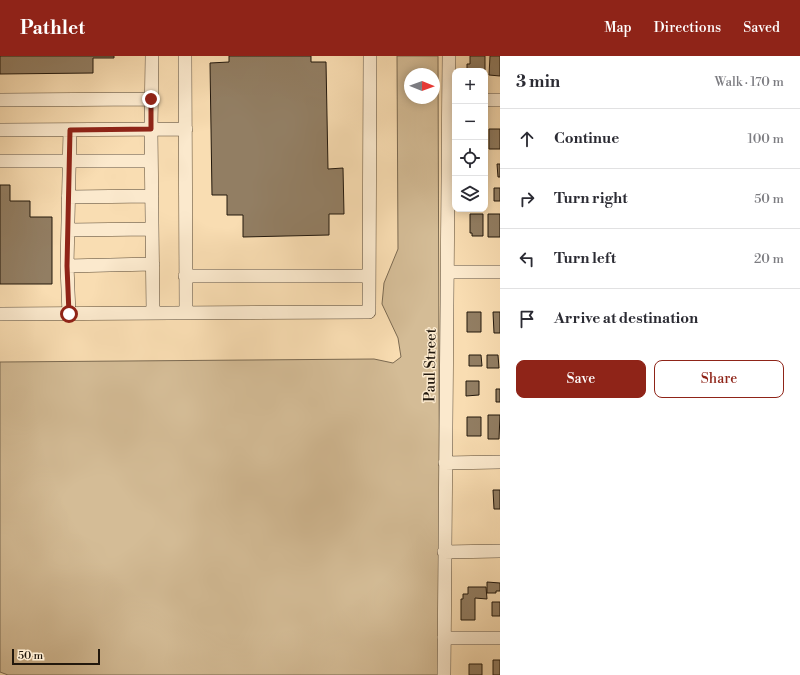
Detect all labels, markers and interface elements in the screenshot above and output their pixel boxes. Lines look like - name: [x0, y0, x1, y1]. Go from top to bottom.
- text: Pathlet: [20, 16, 85, 40]
- text: Map: [604, 19, 632, 37]
- text: Directions: [654, 19, 721, 37]
- text: Saved: [743, 19, 780, 37]
- north arrow: [404, 68, 440, 104]
- map controls: [452, 68, 488, 212]
- button: +: [452, 68, 488, 104]
- text: 3 min: [516, 71, 560, 93]
- text: Walk · 170 m: [714, 74, 784, 90]
- route end: [142, 90, 160, 108]
- button: −: [452, 104, 488, 140]
- icon: ahead: [516, 128, 538, 150]
- text: Continue: [554, 129, 619, 148]
- text: 100 m: [748, 131, 784, 147]
- button: locate: [452, 140, 488, 176]
- button: layers: [452, 176, 488, 212]
- icon: right: [516, 188, 538, 210]
- text: Turn right: [554, 189, 628, 208]
- text: 50 m: [754, 191, 784, 207]
- icon: left: [516, 248, 538, 270]
- text: Turn left: [554, 249, 616, 268]
- text: 20 m: [754, 251, 784, 267]
- route start: [60, 305, 78, 323]
- icon: arrive: [516, 308, 538, 330]
- text: Arrive at destination: [554, 309, 698, 328]
- street label: Paul Street: [420, 327, 441, 402]
- button: Save: [516, 360, 646, 398]
- button: Share: [654, 360, 784, 398]
- scale bar: [12, 647, 100, 666]
- text: 50 m: [18, 649, 43, 663]

